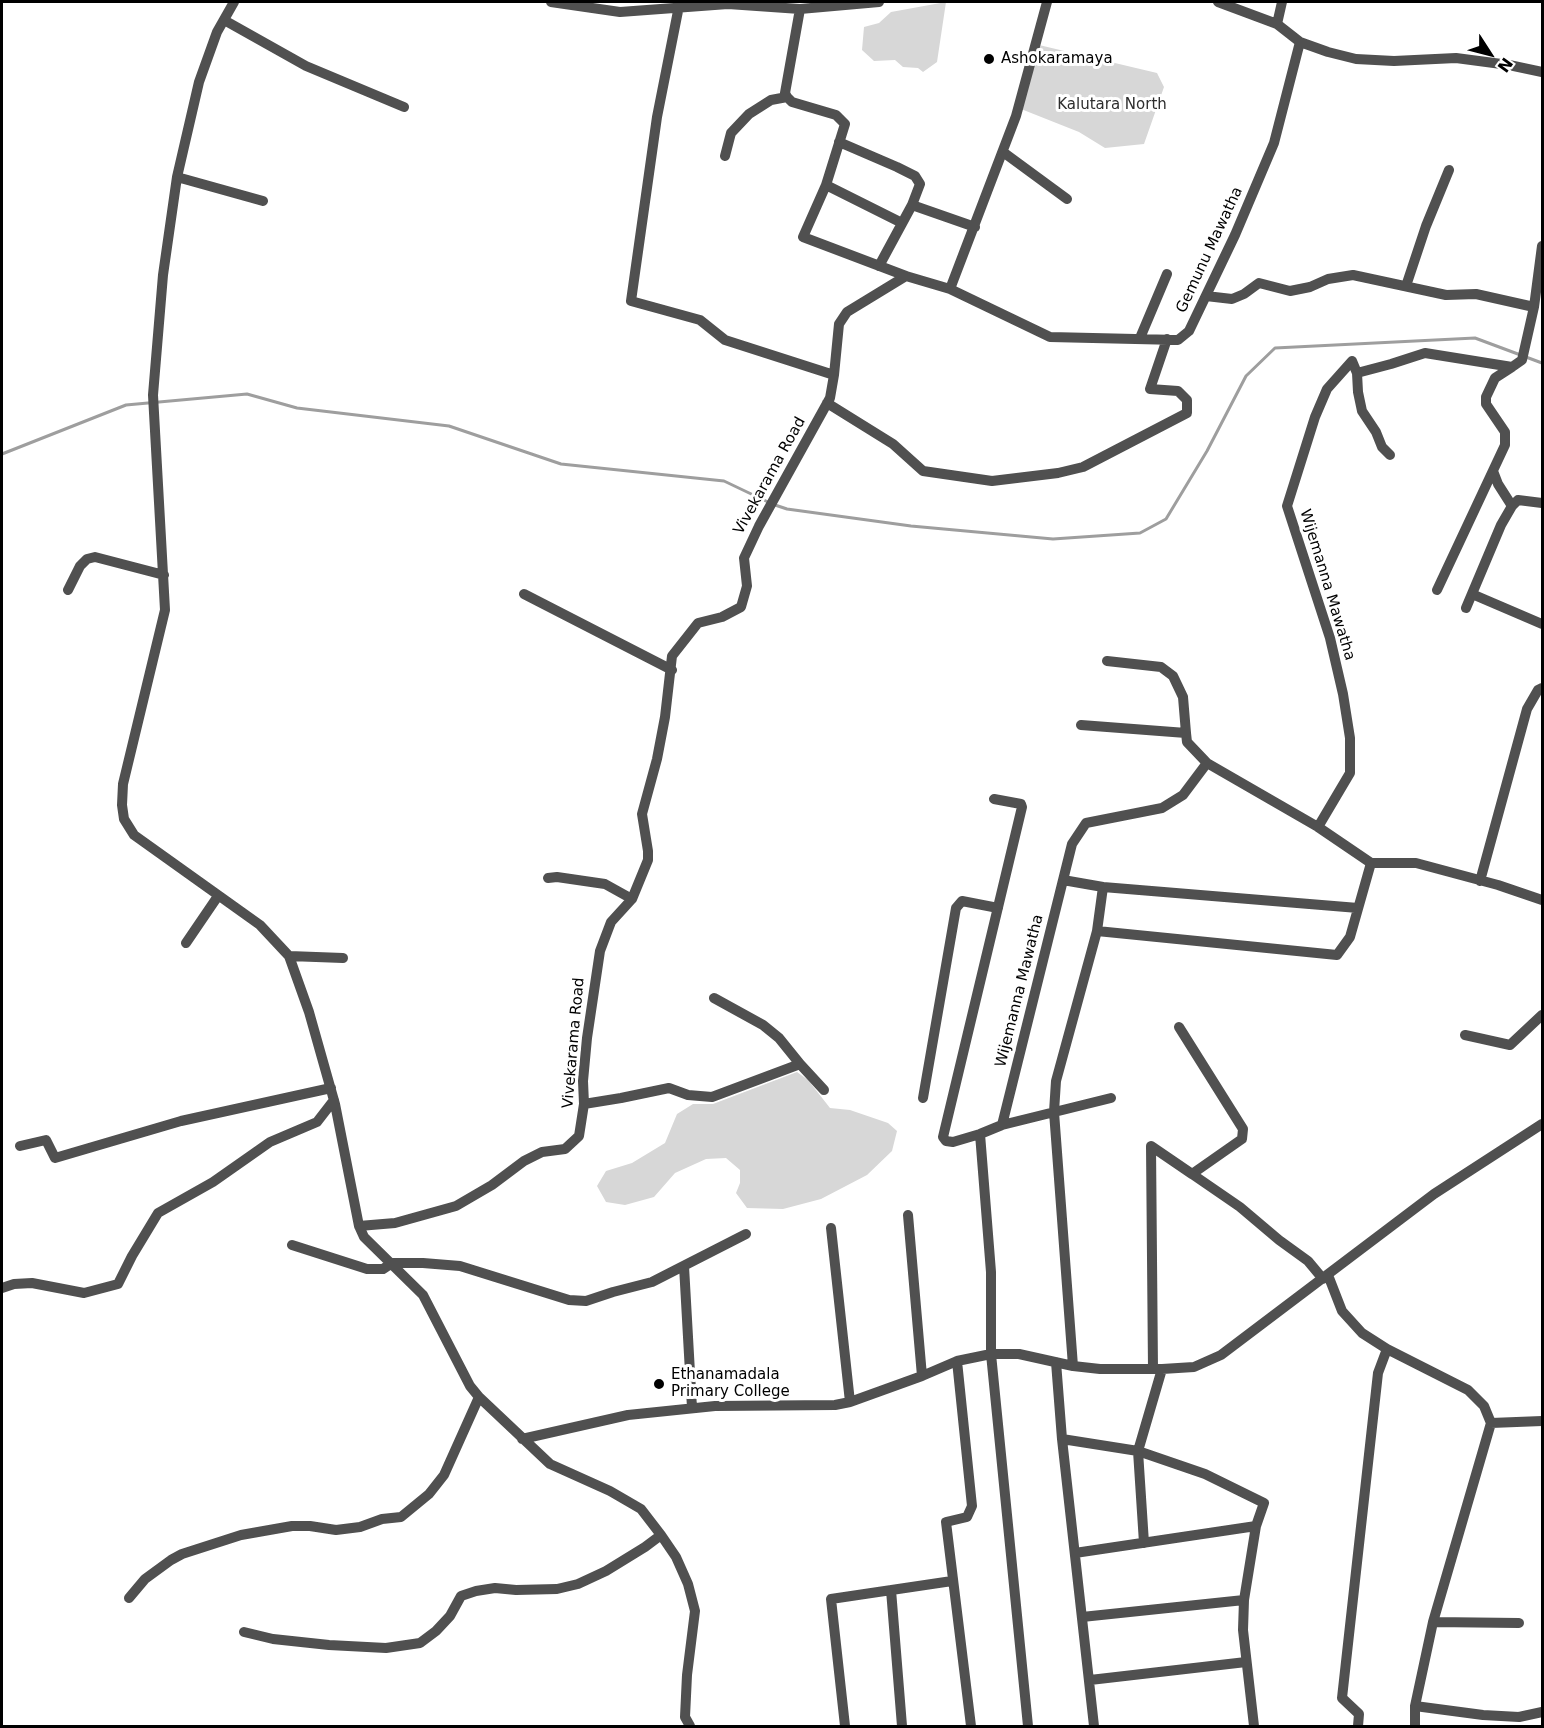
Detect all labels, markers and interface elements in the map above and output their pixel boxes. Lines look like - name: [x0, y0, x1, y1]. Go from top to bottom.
- north arrow: [1460, 24, 1520, 84]
- place label: Ashokaramaya: [1001, 50, 1113, 68]
- marker: Ashokaramaya: [982, 52, 996, 66]
- text: N: [1493, 54, 1517, 76]
- park label: Kalutara North: [1057, 96, 1167, 114]
- street label: Gemunu Mawatha: [1173, 184, 1247, 316]
- street label: Vivekarama Road: [730, 414, 810, 538]
- street label: Wijemanna Mawatha: [1295, 507, 1359, 663]
- street label: Wijemanna Mawatha: [992, 913, 1048, 1069]
- street label: Vivekarama Road: [559, 977, 589, 1109]
- place label: Ethanamadala Primary College: [671, 1366, 790, 1401]
- marker: Ethanamadala Primary College: [652, 1377, 666, 1391]

